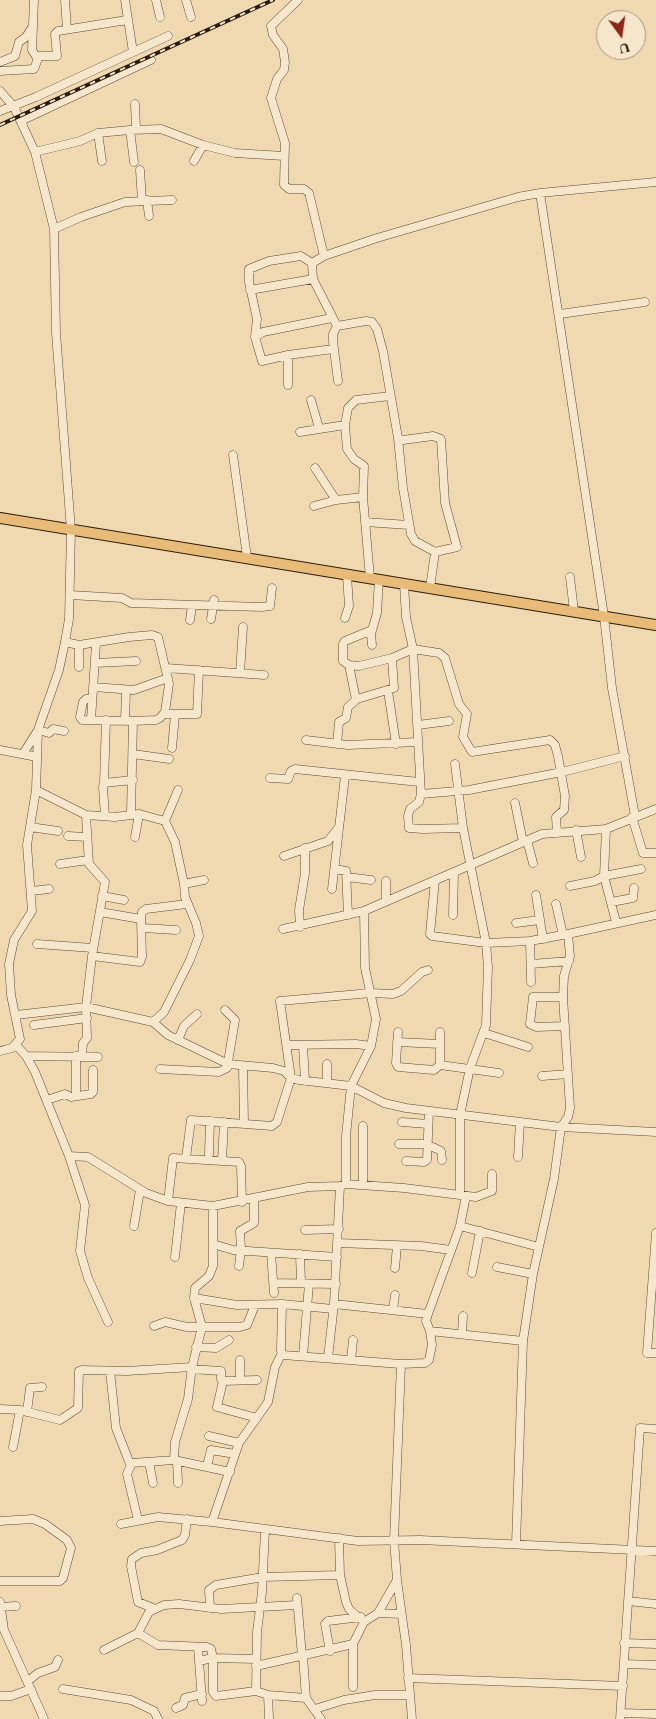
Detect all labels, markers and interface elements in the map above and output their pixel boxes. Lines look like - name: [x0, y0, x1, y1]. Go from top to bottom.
- north arrow: [596, 10, 646, 60]
- text: U: [617, 39, 632, 59]

